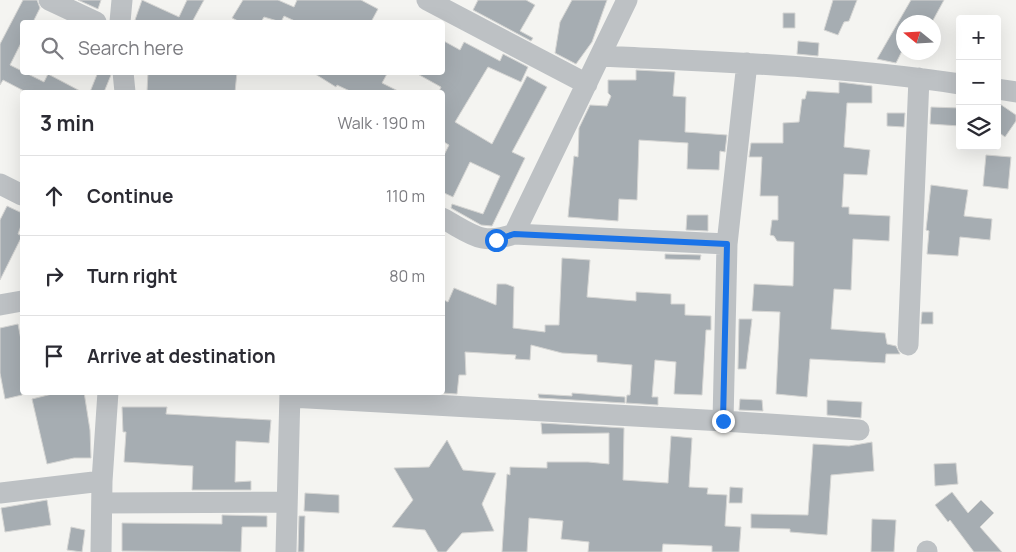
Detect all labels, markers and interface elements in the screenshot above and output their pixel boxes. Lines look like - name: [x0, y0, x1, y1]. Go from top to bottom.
- north arrow: [896, 15, 941, 60]
- map controls: [956, 15, 1001, 150]
- button: +: [956, 15, 1001, 60]
- search box: [20, 20, 445, 75]
- icon: search: [38, 34, 66, 62]
- text: Search here: [78, 35, 184, 61]
- button: −: [956, 60, 1001, 105]
- button: layers: [956, 105, 1001, 150]
- text: 3 min: [40, 109, 94, 137]
- text: Walk · 190 m: [337, 112, 425, 134]
- icon: ahead: [40, 182, 68, 210]
- text: Continue: [87, 183, 173, 209]
- text: 110 m: [386, 185, 425, 207]
- route start: [485, 229, 508, 252]
- icon: right: [40, 262, 68, 290]
- text: Turn right: [87, 263, 177, 289]
- text: 80 m: [389, 265, 425, 287]
- icon: arrive: [40, 342, 68, 370]
- text: Arrive at destination: [87, 343, 276, 369]
- route end: [712, 410, 735, 433]

